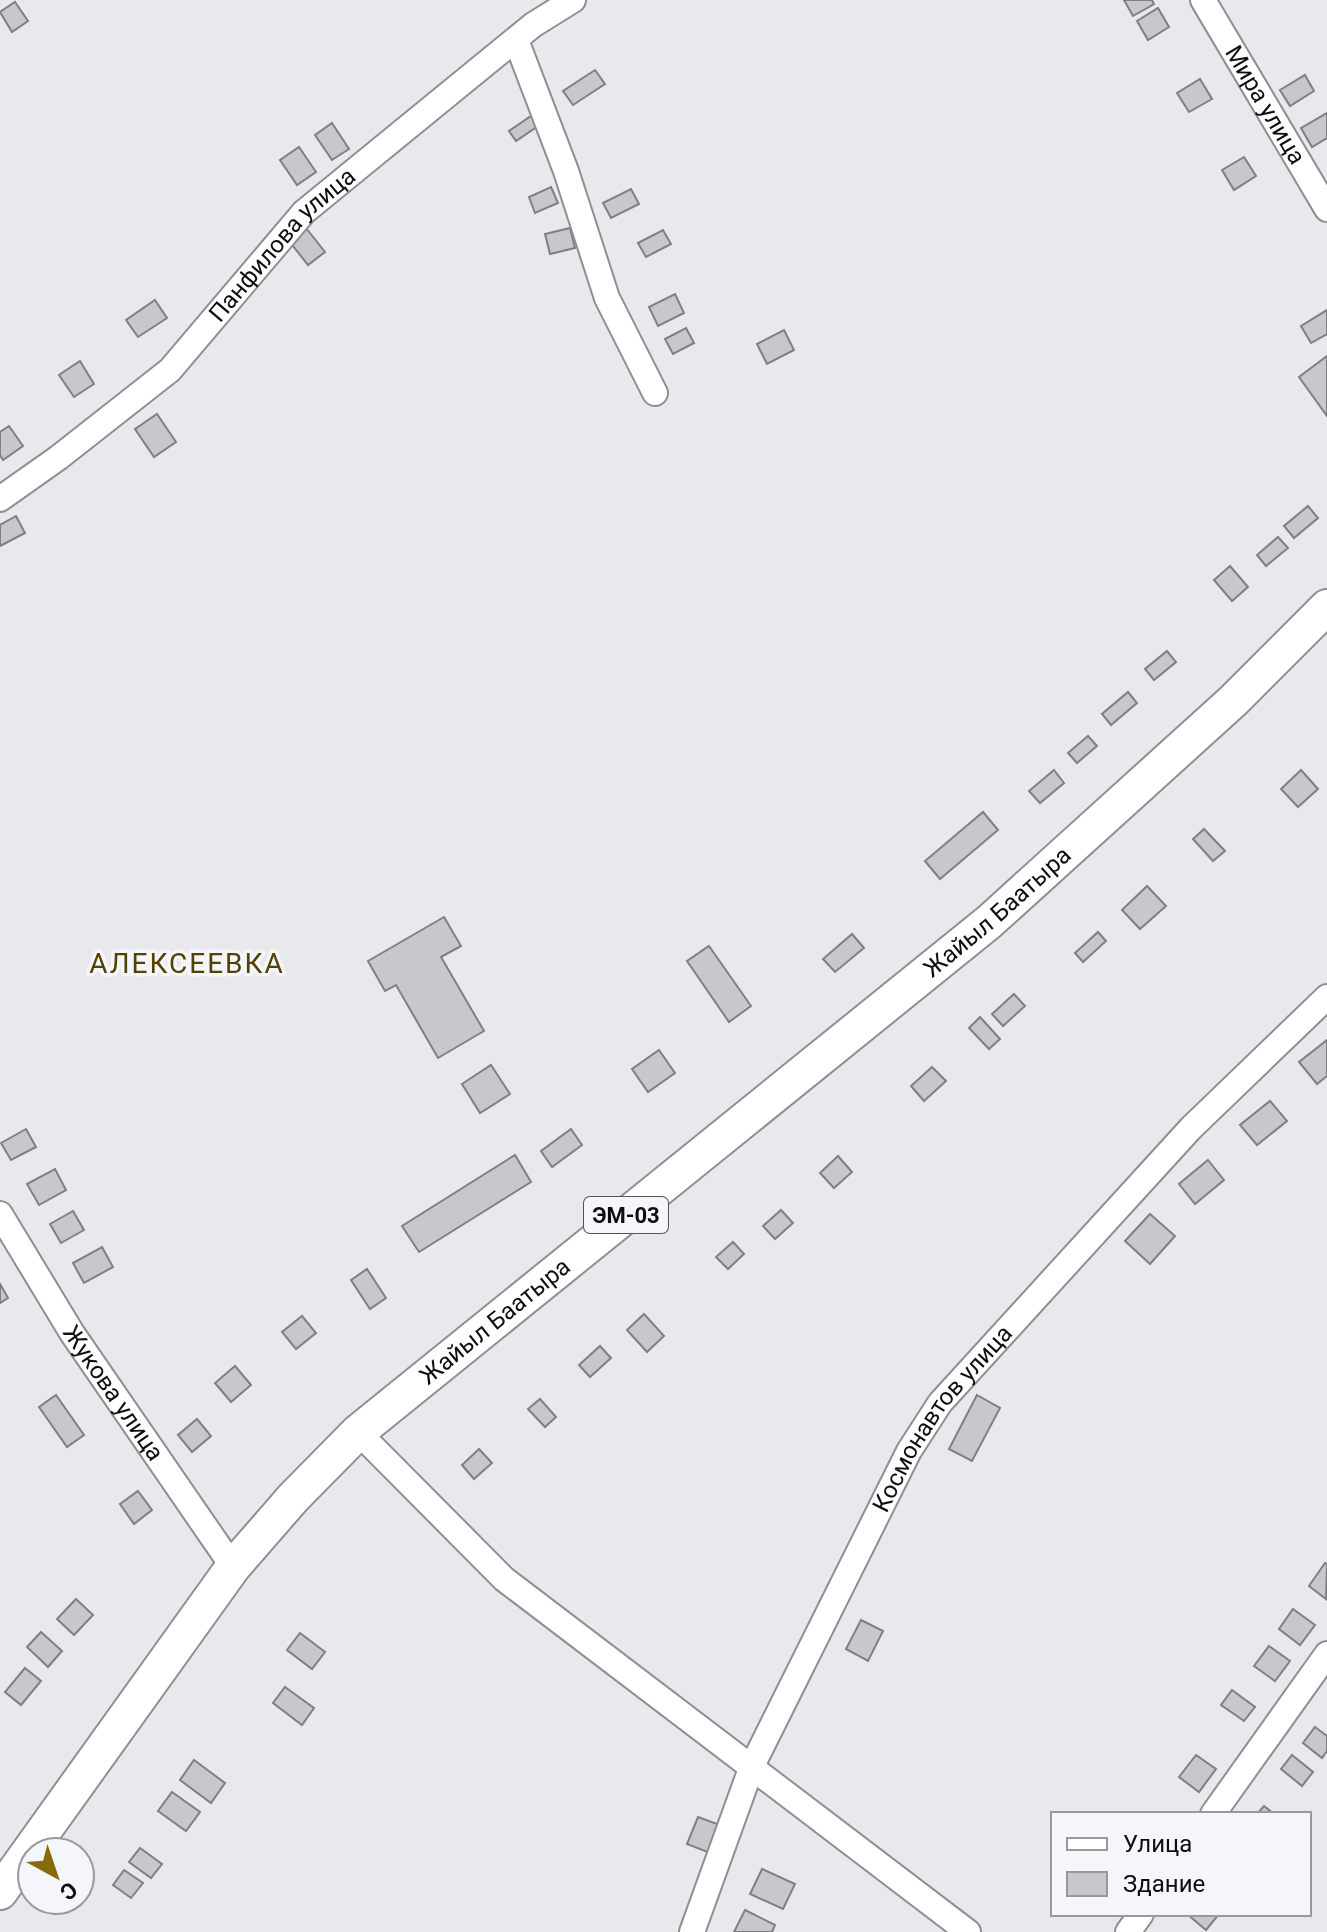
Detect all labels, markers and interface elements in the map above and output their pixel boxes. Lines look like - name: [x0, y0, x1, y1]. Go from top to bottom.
- street label: Мира улица: [1219, 40, 1311, 169]
- street label: Панфилова улица: [203, 162, 361, 327]
- street label: Жайыл Баатыра: [918, 841, 1076, 983]
- district label: АЛЕКСЕЕВКА: [89, 947, 285, 980]
- road number: ЭМ-03: [584, 1197, 668, 1233]
- street label: Жайыл Баатыра: [414, 1252, 576, 1390]
- street label: Жукова улица: [57, 1320, 170, 1466]
- street label: Космонавтов улица: [867, 1320, 1018, 1517]
- legend: [1051, 1812, 1311, 1916]
- text: Улица: [1123, 1830, 1192, 1858]
- north arrow: [16, 1836, 96, 1916]
- text: Здание: [1123, 1870, 1205, 1898]
- text: С: [55, 1877, 82, 1905]

